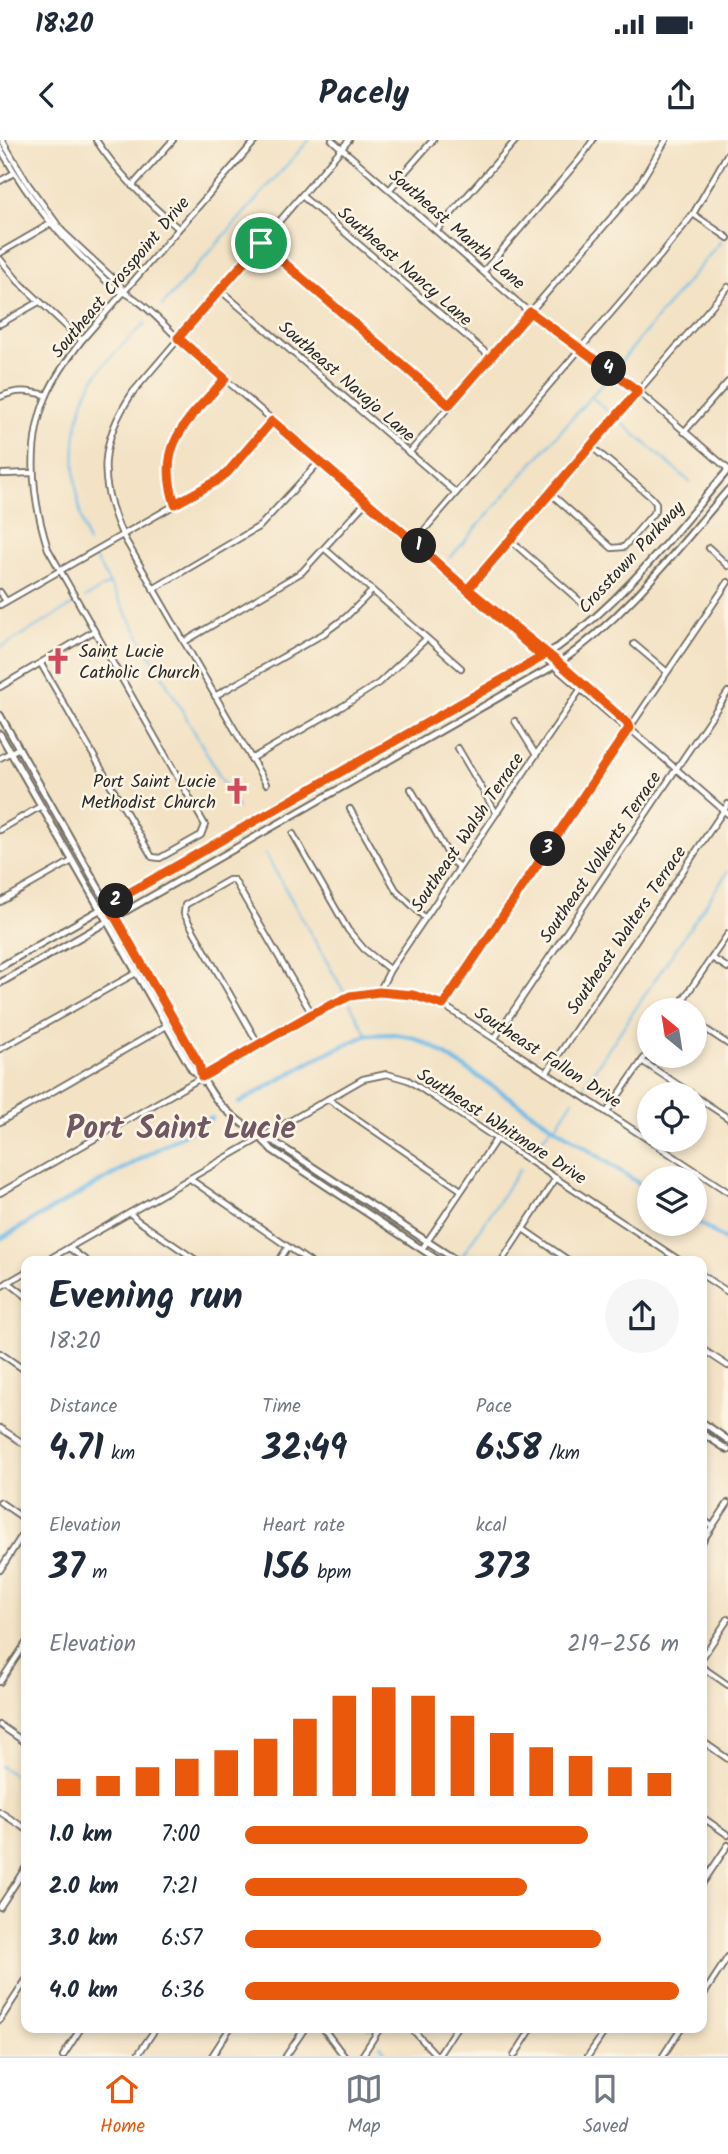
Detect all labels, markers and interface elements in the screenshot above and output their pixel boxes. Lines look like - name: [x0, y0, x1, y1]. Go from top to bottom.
- text: 18:20: [35, 4, 93, 46]
- text: Pacely: [319, 69, 409, 120]
- icon: back: [28, 76, 66, 114]
- icon: share: [662, 76, 700, 114]
- street label: Southeast Manth Lane: [381, 162, 531, 298]
- street label: Southeast Crosspoint Drive: [44, 191, 198, 365]
- street label: Southeast Nancy Lane: [330, 200, 478, 334]
- pin: [231, 213, 291, 273]
- icon: arrive: [242, 224, 280, 262]
- street label: Southeast Navajo Lane: [271, 314, 421, 450]
- pin: 4: [592, 352, 626, 386]
- text: 4: [603, 353, 614, 383]
- street label: Crosstown Parkway: [572, 494, 693, 621]
- pin: 1: [402, 528, 436, 564]
- text: 1: [416, 530, 421, 560]
- place label: Saint Lucie Catholic Church: [79, 638, 200, 688]
- church icon: Saint Lucie Catholic Church: [43, 646, 73, 676]
- street label: Southeast Walsh Terrace: [404, 747, 533, 918]
- street label: Southeast Volkerts Terrace: [533, 766, 670, 950]
- place label: Port Saint Lucie Methodist Church: [81, 768, 216, 818]
- church icon: Port Saint Lucie Methodist Church: [222, 776, 252, 806]
- pin: 3: [530, 832, 566, 866]
- text: 3: [542, 833, 553, 863]
- street label: Southeast Walters Terrace: [560, 840, 695, 1021]
- pin: 2: [99, 884, 134, 918]
- text: 2: [110, 885, 121, 915]
- north arrow: [637, 998, 707, 1068]
- map controls: [637, 998, 707, 1236]
- street label: Southeast Fallon Drive: [468, 1000, 627, 1117]
- street label: Southeast Whitmore Drive: [410, 1061, 592, 1193]
- button: locate: [637, 1082, 707, 1152]
- district label: Port Saint Lucie: [66, 1104, 296, 1155]
- button: layers: [637, 1166, 707, 1236]
- text: Evening run: [49, 1268, 243, 1328]
- button: share: [605, 1279, 679, 1353]
- text: 18:20: [49, 1324, 101, 1360]
- text: Distance: [49, 1392, 117, 1422]
- text: Time: [262, 1392, 301, 1422]
- text: Pace: [476, 1392, 512, 1422]
- text: 4.71: [49, 1422, 103, 1478]
- text: 32:49: [262, 1422, 347, 1478]
- text: 6:58: [476, 1422, 542, 1478]
- text: km: [103, 1439, 135, 1469]
- text: /km: [542, 1439, 580, 1469]
- text: Elevation: [49, 1511, 121, 1541]
- text: Heart rate: [262, 1511, 345, 1541]
- text: kcal: [476, 1511, 507, 1541]
- text: 37: [49, 1541, 85, 1597]
- text: 156: [262, 1541, 310, 1597]
- text: 373: [476, 1541, 530, 1597]
- text: m: [85, 1558, 107, 1588]
- text: bpm: [310, 1558, 351, 1588]
- text: Elevation: [49, 1627, 136, 1663]
- text: 219–256 m: [567, 1627, 679, 1663]
- text: 1.0 km: [49, 1817, 112, 1853]
- text: 7:00: [161, 1817, 200, 1853]
- text: 2.0 km: [49, 1869, 119, 1905]
- text: 7:21: [161, 1869, 198, 1905]
- text: 3.0 km: [49, 1921, 118, 1957]
- text: 6:57: [161, 1921, 202, 1957]
- text: 4.0 km: [49, 1973, 118, 2009]
- text: 6:36: [161, 1973, 205, 2009]
- tab: Home: [100, 2070, 145, 2142]
- tab: Map: [345, 2070, 383, 2142]
- tab: Saved: [583, 2070, 628, 2142]

